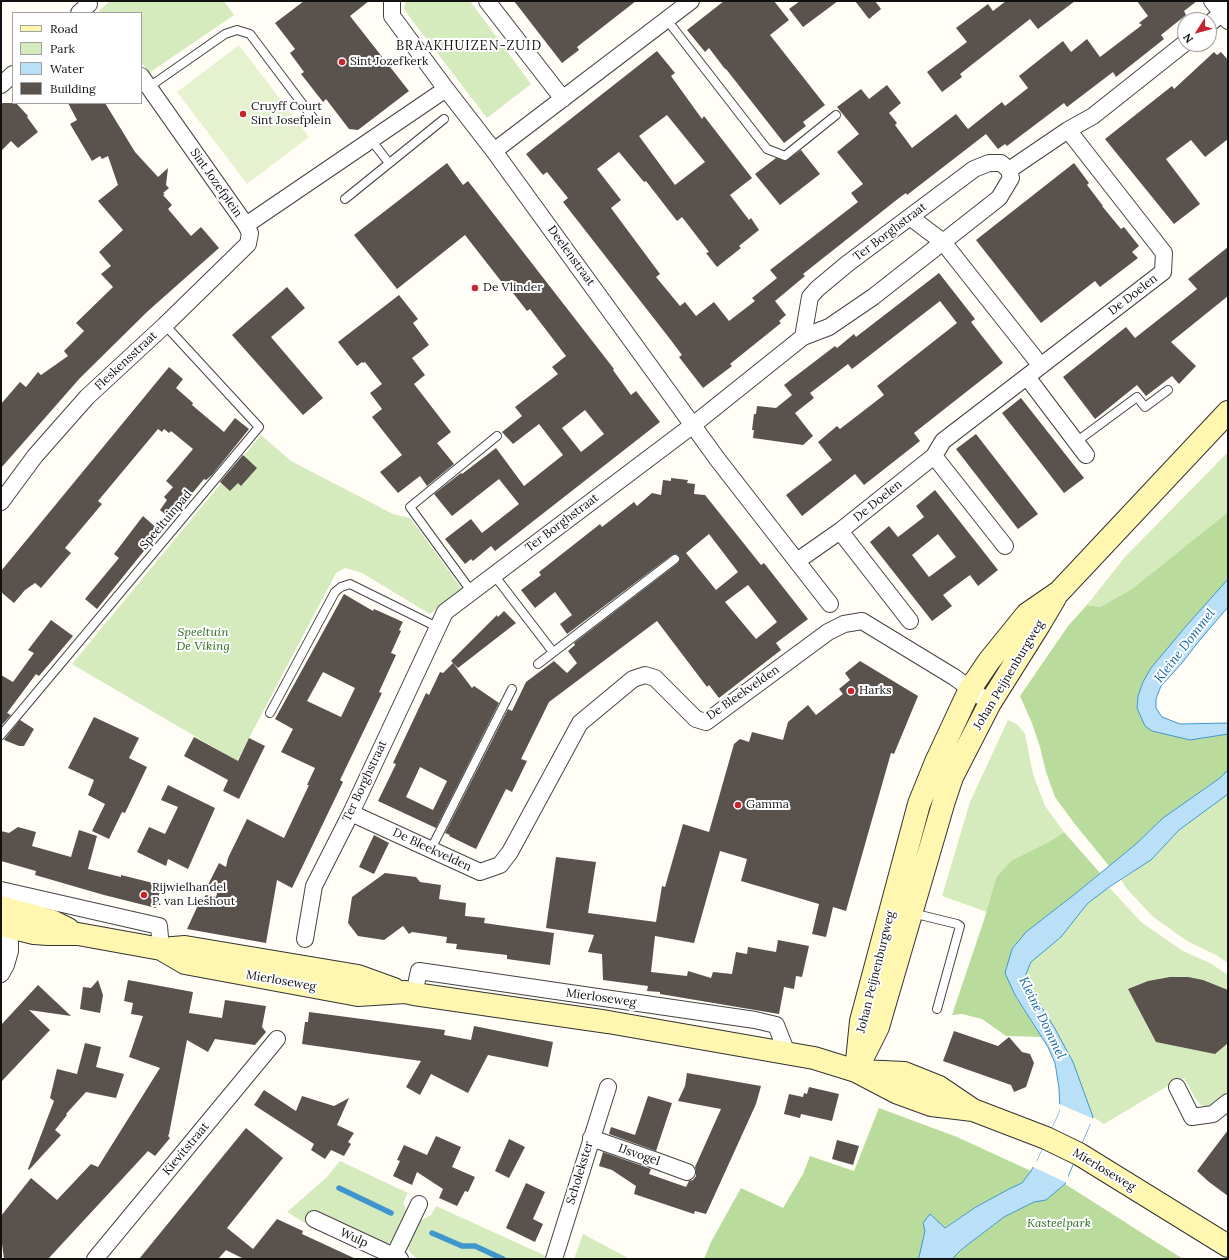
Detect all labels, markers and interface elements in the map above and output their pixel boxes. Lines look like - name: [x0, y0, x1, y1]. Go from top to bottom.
- legend: [12, 12, 142, 104]
- north arrow: [1177, 12, 1217, 52]
- text: Road: [50, 21, 78, 36]
- text: N: [1180, 31, 1196, 46]
- district label: BRAAKHUIZEN-ZUID: [396, 38, 542, 54]
- text: Park: [50, 41, 75, 56]
- place label: Sint Jozefkerk: [350, 55, 428, 69]
- marker: Sint Jozefkerk: [337, 57, 347, 67]
- text: Water: [50, 61, 84, 76]
- text: Building: [50, 81, 96, 96]
- place label: Cruyff Court Sint Josefplein: [251, 100, 331, 128]
- marker: Cruyff Court Sint Josefplein: [238, 109, 248, 119]
- street label: Sint Jozefplein: [187, 146, 245, 220]
- street label: Ter Borghstraat: [851, 200, 929, 264]
- street label: Deelenstraat: [544, 223, 598, 289]
- street label: De Doelen: [1106, 271, 1160, 319]
- place label: De Vlinder: [483, 281, 542, 295]
- marker: De Vlinder: [470, 283, 480, 293]
- street label: Fleskensstraat: [92, 329, 160, 393]
- street label: De Doelen: [851, 477, 905, 525]
- street label: Speeltuinpad: [137, 487, 195, 553]
- street label: Ter Borghstraat: [523, 491, 601, 555]
- water label: Kleine Dommel: [1151, 606, 1219, 686]
- street label: Johan Peijnenburgweg: [971, 618, 1047, 732]
- park label: Speeltuin De Viking: [176, 626, 230, 654]
- street label: De Bleekvelden: [704, 663, 782, 723]
- place label: Harks: [859, 684, 892, 698]
- marker: Harks: [846, 686, 856, 696]
- street label: Ter Borghstraat: [340, 738, 390, 824]
- place label: Gamma: [746, 798, 789, 812]
- marker: Gamma: [733, 800, 743, 810]
- street label: De Bleekvelden: [390, 825, 474, 875]
- place label: Rijwielhandel P. van Lieshout: [152, 881, 235, 909]
- marker: Rijwielhandel P. van Lieshout: [139, 890, 149, 900]
- street label: Johan Peijnenburgweg: [854, 910, 898, 1034]
- street label: Mierloseweg: [245, 968, 317, 994]
- water label: Kleine Dommel: [1015, 974, 1069, 1062]
- street label: Mierloseweg: [565, 986, 637, 1010]
- street label: Kievitstraat: [160, 1120, 212, 1178]
- street label: Scholekster: [564, 1140, 596, 1206]
- street label: IJsvogel: [616, 1141, 662, 1169]
- street label: Mierloseweg: [1070, 1146, 1138, 1194]
- park label: Kasteelpark: [1027, 1217, 1091, 1231]
- street label: Wulp: [338, 1225, 370, 1251]

